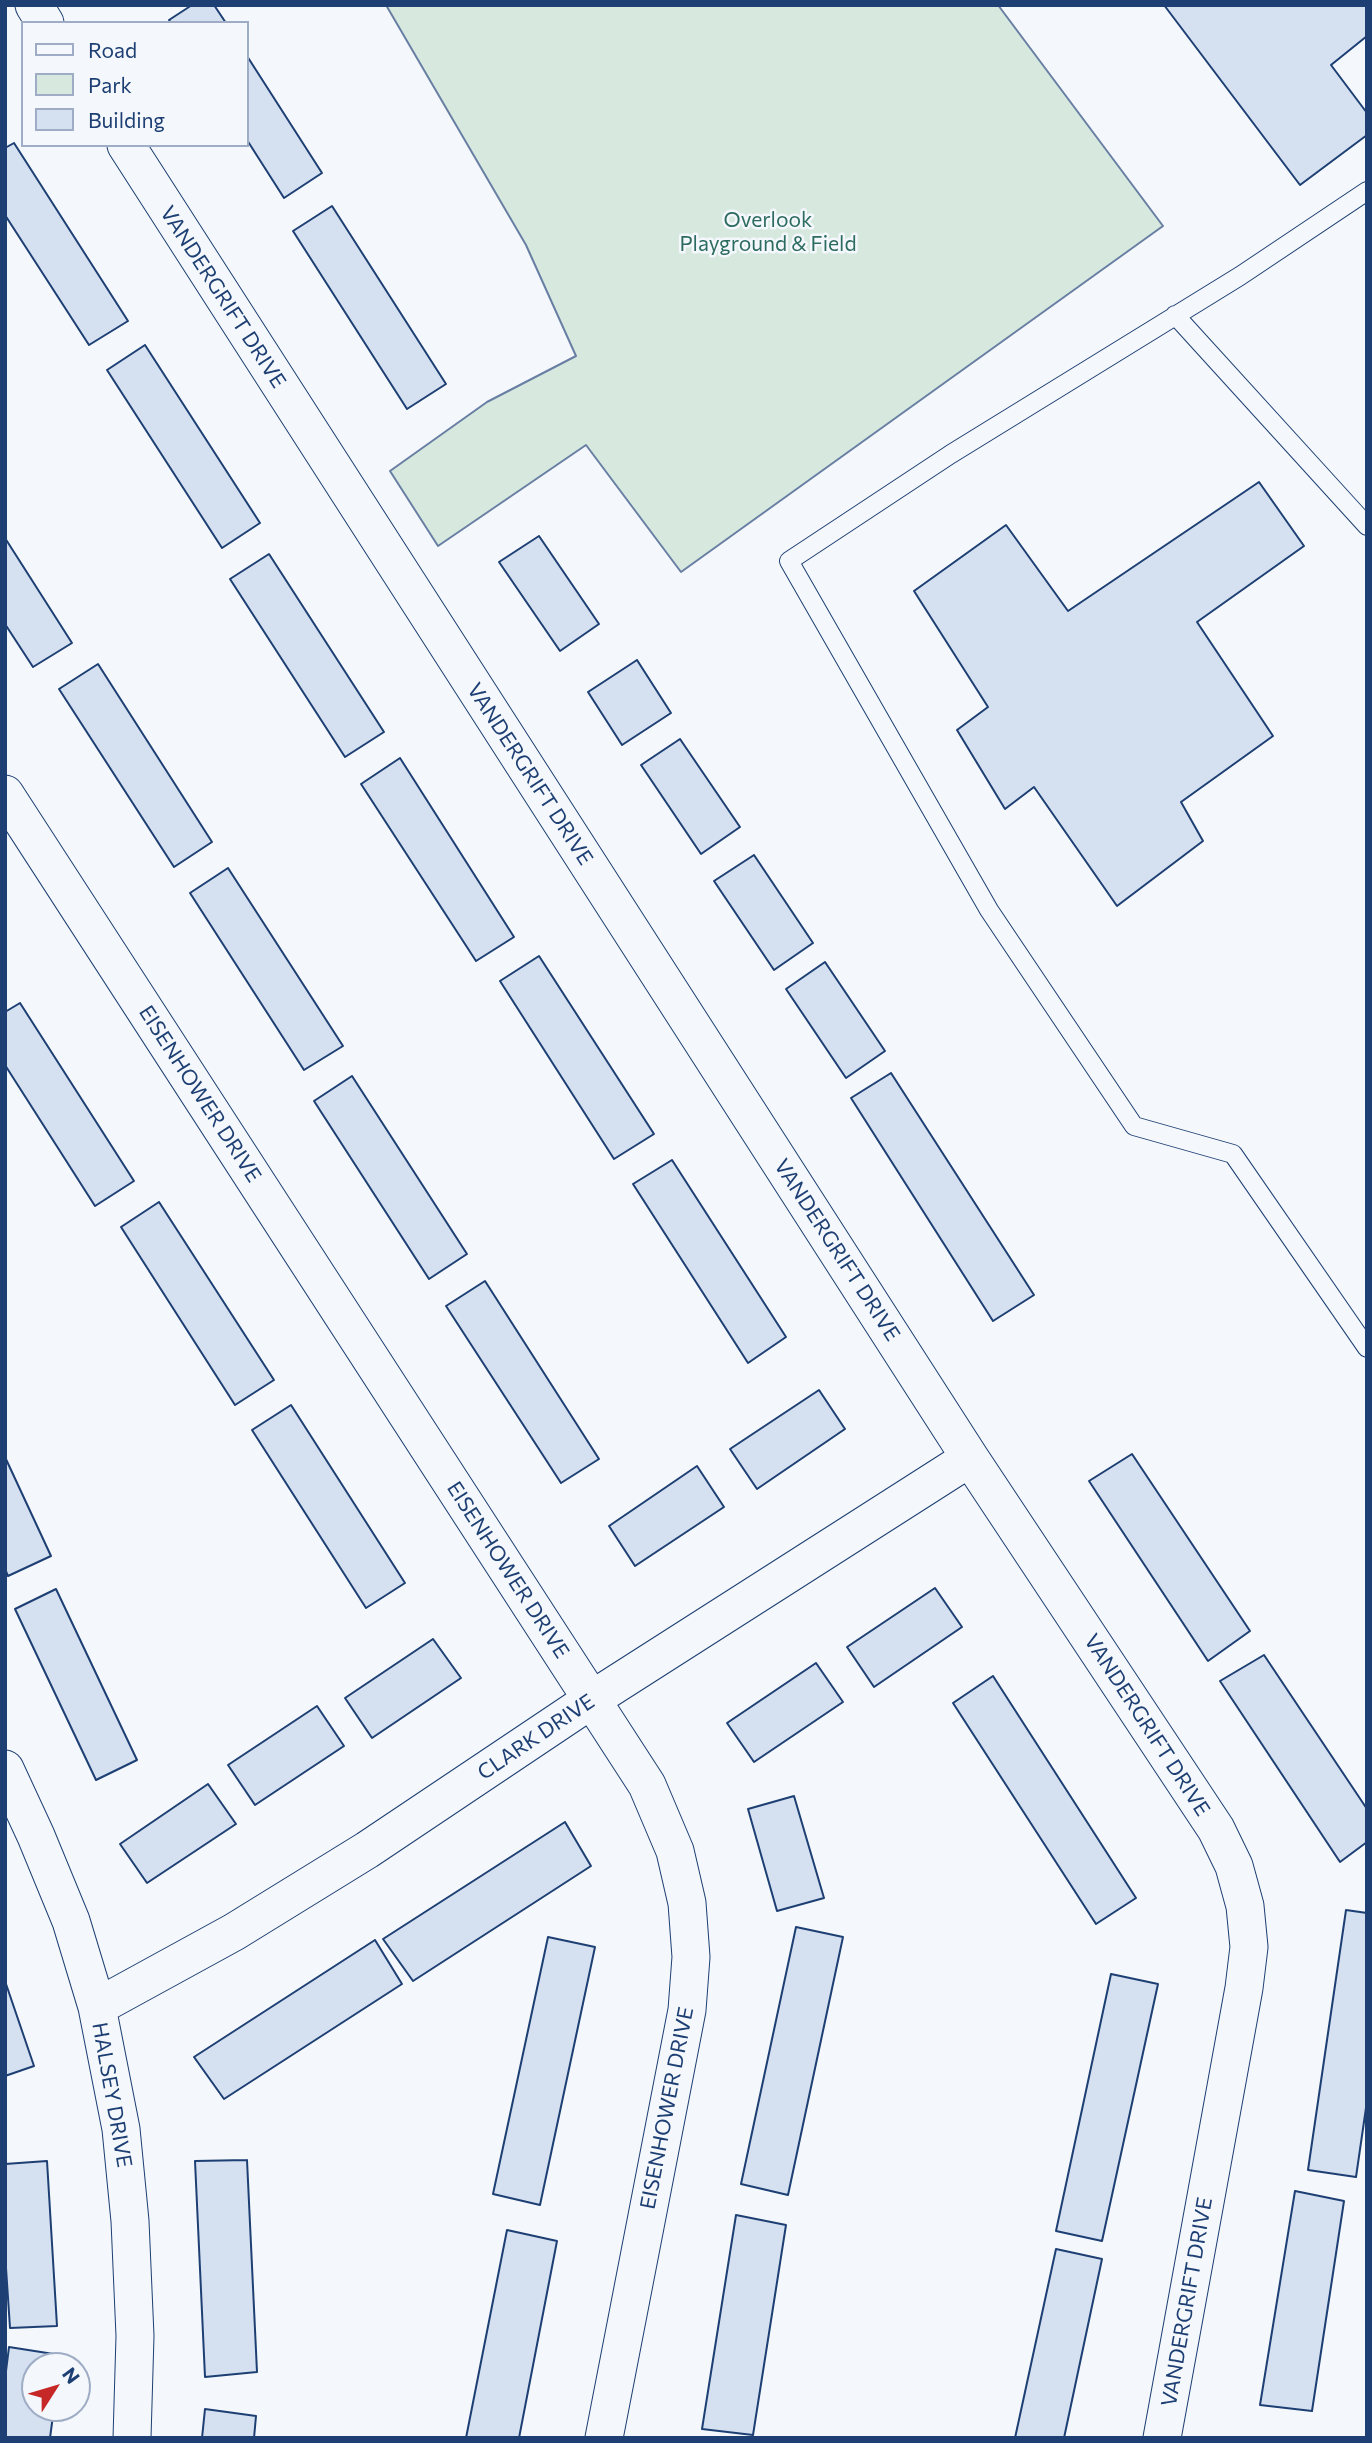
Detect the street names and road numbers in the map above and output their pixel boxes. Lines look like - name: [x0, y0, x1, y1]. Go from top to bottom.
- street label: VANDERGRIFT DRIVE: [155, 201, 291, 393]
- street label: VANDERGRIFT DRIVE: [462, 678, 598, 870]
- street label: EISENHOWER DRIVE: [133, 1001, 267, 1187]
- street label: VANDERGRIFT DRIVE: [769, 1154, 905, 1346]
- street label: EISENHOWER DRIVE: [441, 1477, 575, 1663]
- street label: VANDERGRIFT DRIVE: [1079, 1629, 1215, 1821]
- street label: CLARK DRIVE: [473, 1689, 599, 1785]
- street label: EISENHOWER DRIVE: [635, 2005, 699, 2211]
- street label: HALSEY DRIVE: [87, 2020, 137, 2170]
- street label: VANDERGRIFT DRIVE: [1156, 2195, 1218, 2409]

